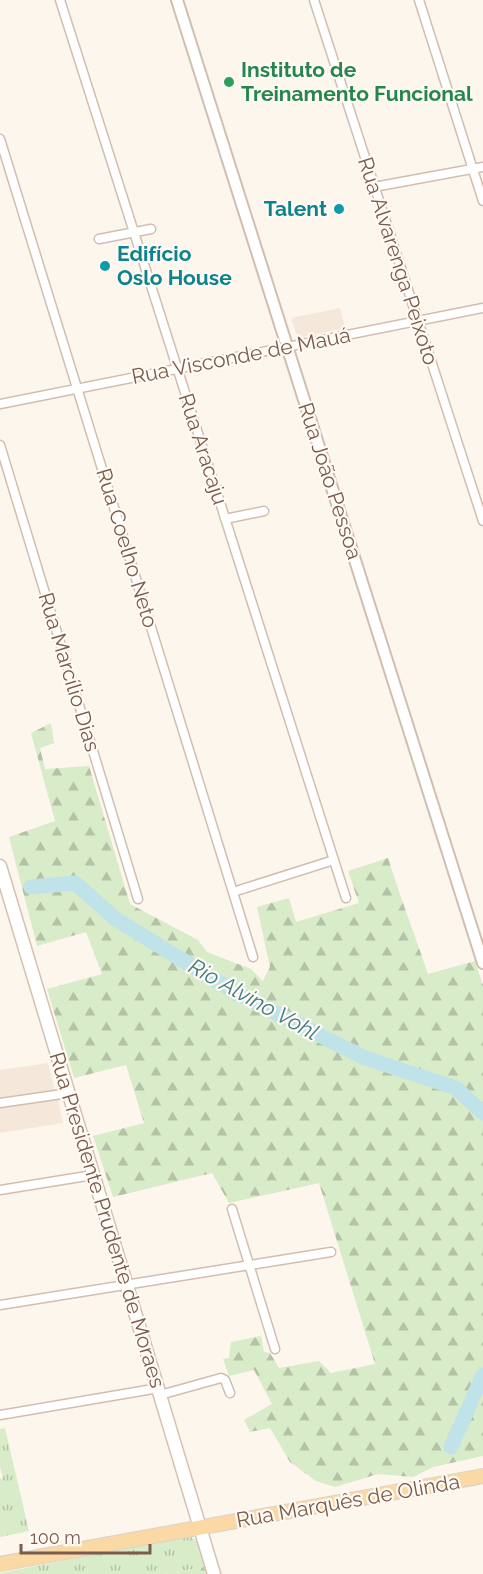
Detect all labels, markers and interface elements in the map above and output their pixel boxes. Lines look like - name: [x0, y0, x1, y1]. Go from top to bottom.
- place label: Instituto de Treinamento Funcional: [241, 57, 473, 106]
- marker: Instituto de Treinamento Funcional: [222, 75, 236, 89]
- street label: Rua Alvarenga Peixoto: [353, 154, 444, 368]
- place label: Talent: [264, 196, 327, 221]
- marker: Talent: [332, 202, 346, 216]
- place label: Edifício Oslo House: [117, 241, 232, 290]
- marker: Edifício Oslo House: [98, 259, 112, 273]
- street label: Rua Visconde de Mauá: [129, 322, 352, 389]
- street label: Rua Aracaju: [174, 390, 233, 508]
- street label: Rua João Pessoa: [293, 399, 368, 562]
- street label: Rua Coelho Neto: [91, 465, 164, 631]
- street label: Rua Marcílio Dias: [33, 589, 106, 754]
- water label: Rio Alvino Vohl: [185, 953, 324, 1045]
- street label: Rua Presidente Prudente de Moraes: [44, 1049, 171, 1391]
- street label: Rua Marquês de Olinda: [234, 1469, 462, 1532]
- scale bar: [21, 1517, 150, 1555]
- text: 100 m: [30, 1527, 81, 1548]

